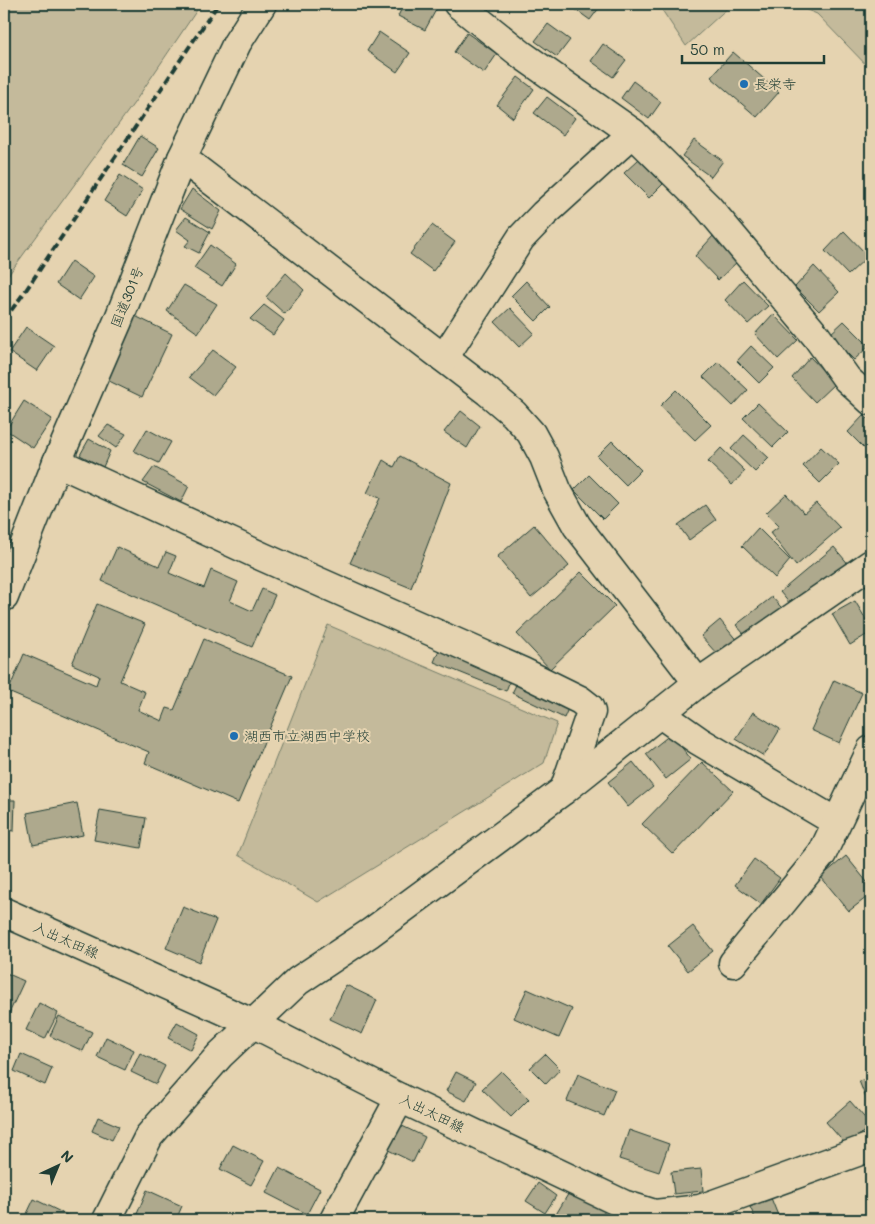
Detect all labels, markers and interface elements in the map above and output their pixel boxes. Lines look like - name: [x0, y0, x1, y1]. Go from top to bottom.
- scale bar: [682, 32, 825, 64]
- text: 50 m: [690, 39, 725, 59]
- place label: 長栄寺: [754, 74, 796, 93]
- marker: 長栄寺: [738, 78, 750, 90]
- street label: 国道301号: [106, 263, 148, 331]
- place label: 湖西市立湖西中学校: [244, 726, 370, 745]
- marker: 湖西市立湖西中学校: [228, 730, 240, 742]
- street label: 入出太田線: [30, 917, 102, 962]
- street label: 入出太田線: [397, 1089, 468, 1136]
- north arrow: [32, 1142, 82, 1192]
- text: N: [57, 1146, 78, 1167]

